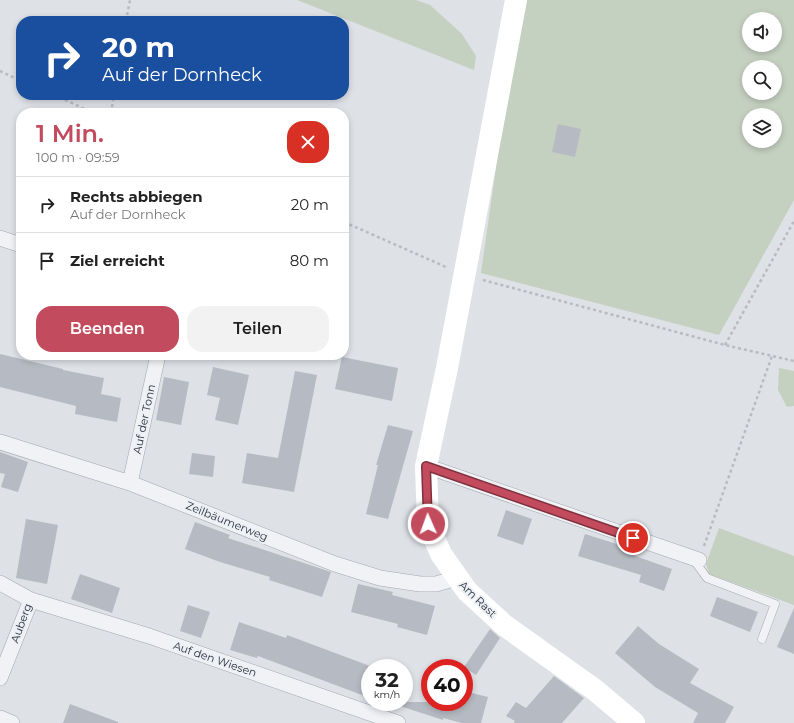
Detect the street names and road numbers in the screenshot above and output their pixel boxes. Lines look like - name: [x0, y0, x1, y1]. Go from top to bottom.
- street label: Auf der Tonn: [130, 383, 158, 455]
- street label: Zeilbäumerweg: [184, 498, 270, 544]
- street label: Am Rast: [456, 578, 500, 621]
- street label: Auberg: [7, 601, 35, 645]
- street label: Auf den Wiesen: [171, 638, 259, 680]

